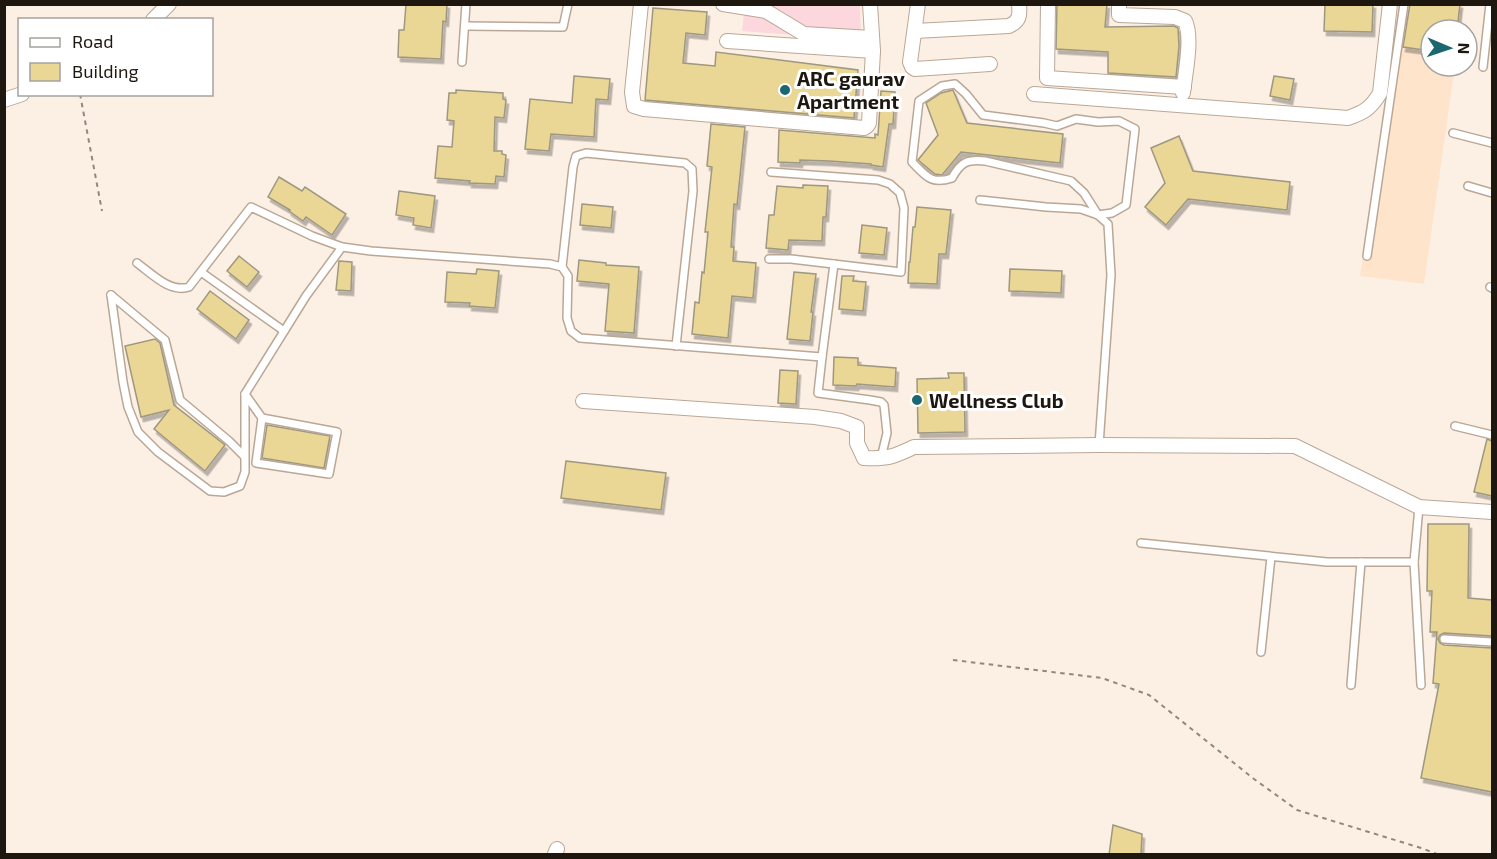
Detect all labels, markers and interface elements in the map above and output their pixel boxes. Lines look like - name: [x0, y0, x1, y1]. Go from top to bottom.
- legend: [18, 18, 213, 96]
- north arrow: [1419, 18, 1479, 78]
- text: Road: [72, 30, 113, 52]
- text: N: [1455, 42, 1474, 55]
- text: Building: [72, 60, 139, 82]
- place label: ARC gaurav Apartment: [797, 66, 906, 113]
- marker: ARC gaurav Apartment: [778, 83, 792, 97]
- place label: Wellness Club: [929, 388, 1064, 412]
- marker: Wellness Club: [910, 393, 924, 407]

